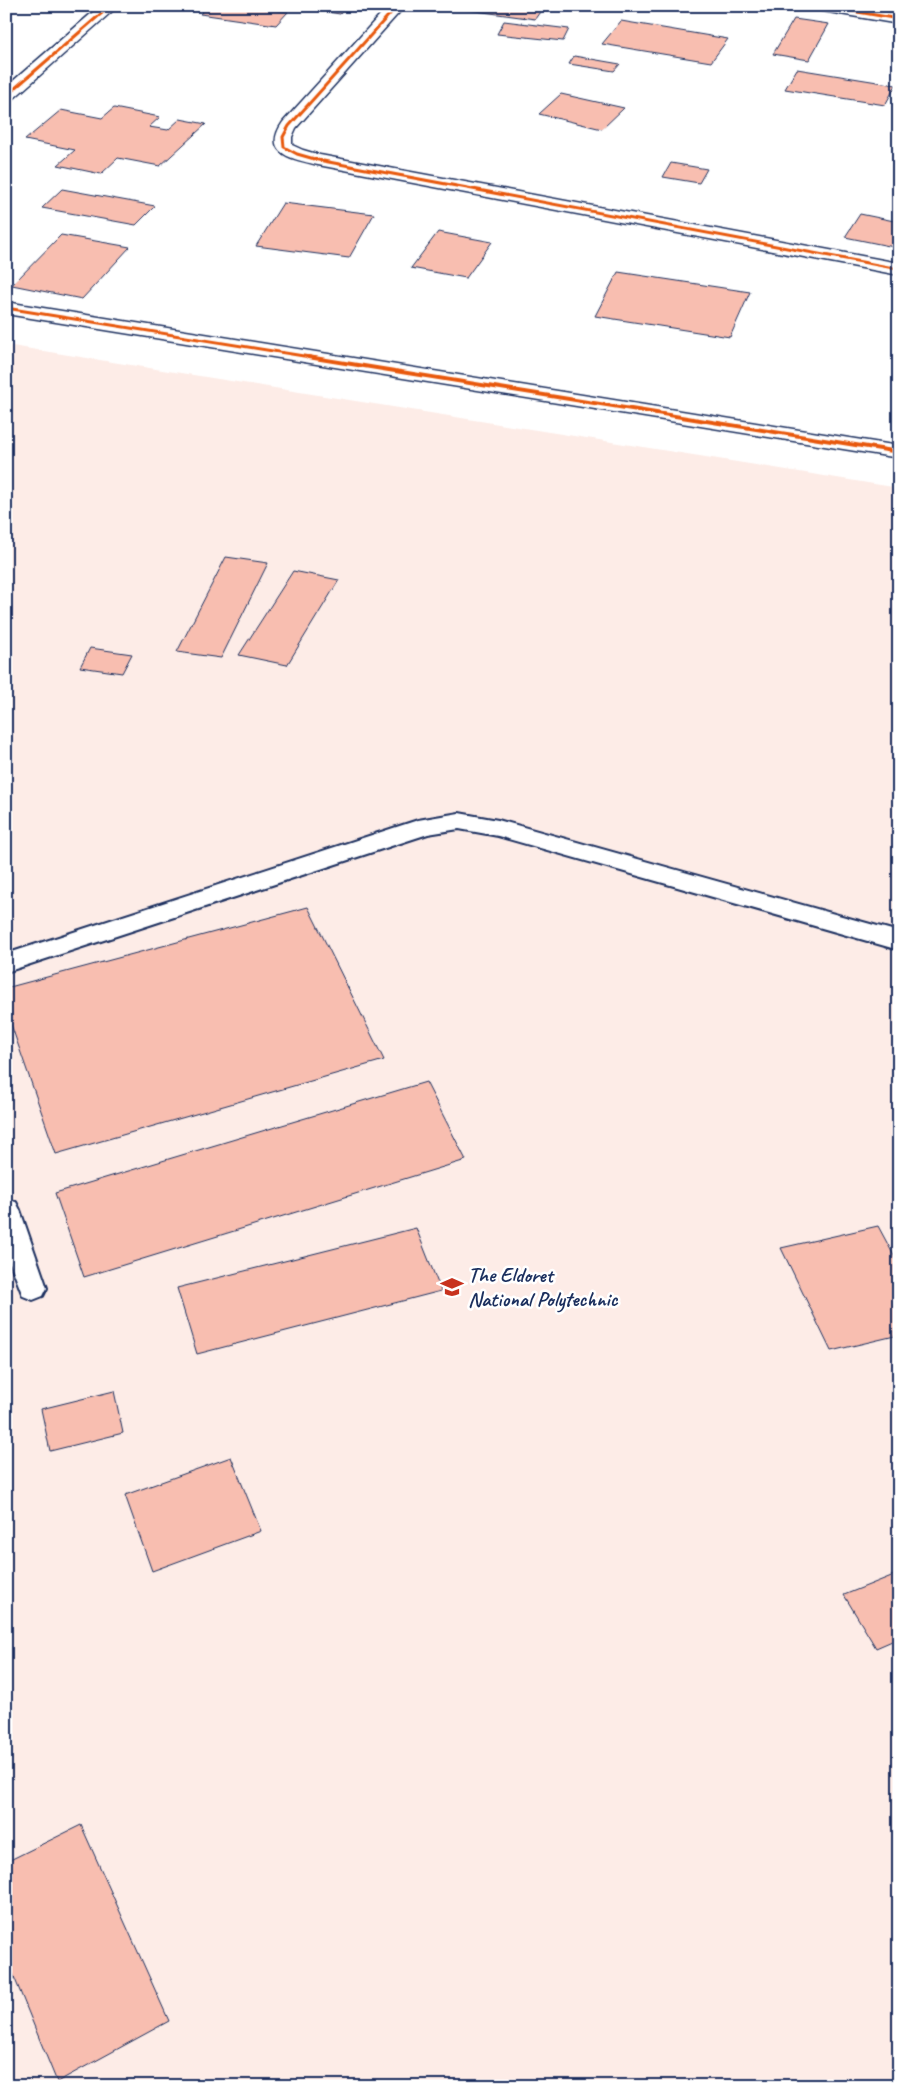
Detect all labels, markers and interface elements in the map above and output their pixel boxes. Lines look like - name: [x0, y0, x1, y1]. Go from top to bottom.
- place label: The Eldoret National Polytechnic: [468, 1262, 619, 1313]
- school or university icon: The Eldoret National Polytechnic: [439, 1274, 465, 1300]

